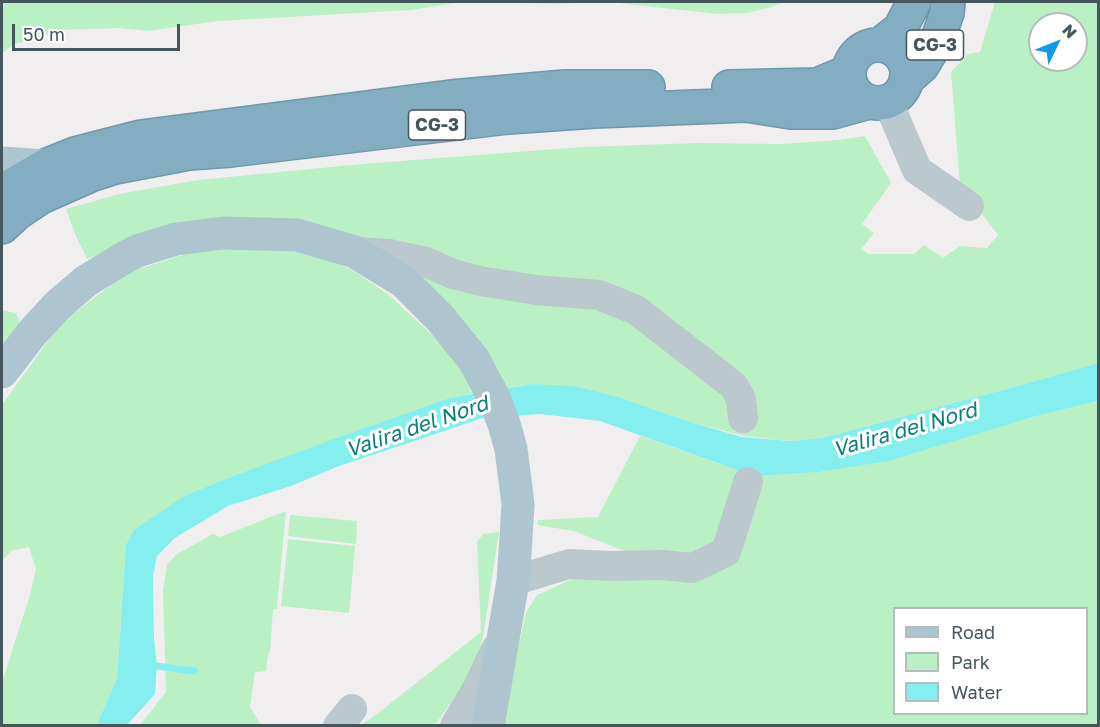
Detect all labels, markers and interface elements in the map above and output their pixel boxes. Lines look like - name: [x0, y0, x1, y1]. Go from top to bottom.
- scale bar: [15, 12, 183, 50]
- north arrow: [1028, 12, 1088, 72]
- text: N: [1058, 20, 1081, 42]
- text: 50 m: [23, 23, 65, 45]
- road number: CG-3: [906, 30, 964, 60]
- road number: CG-3: [408, 110, 466, 140]
- water label: Valira del Nord: [343, 391, 491, 463]
- water label: Valira del Nord: [830, 397, 980, 463]
- legend: [893, 607, 1088, 715]
- text: Road: [951, 621, 995, 643]
- text: Park: [951, 651, 990, 673]
- text: Water: [951, 681, 1002, 703]

